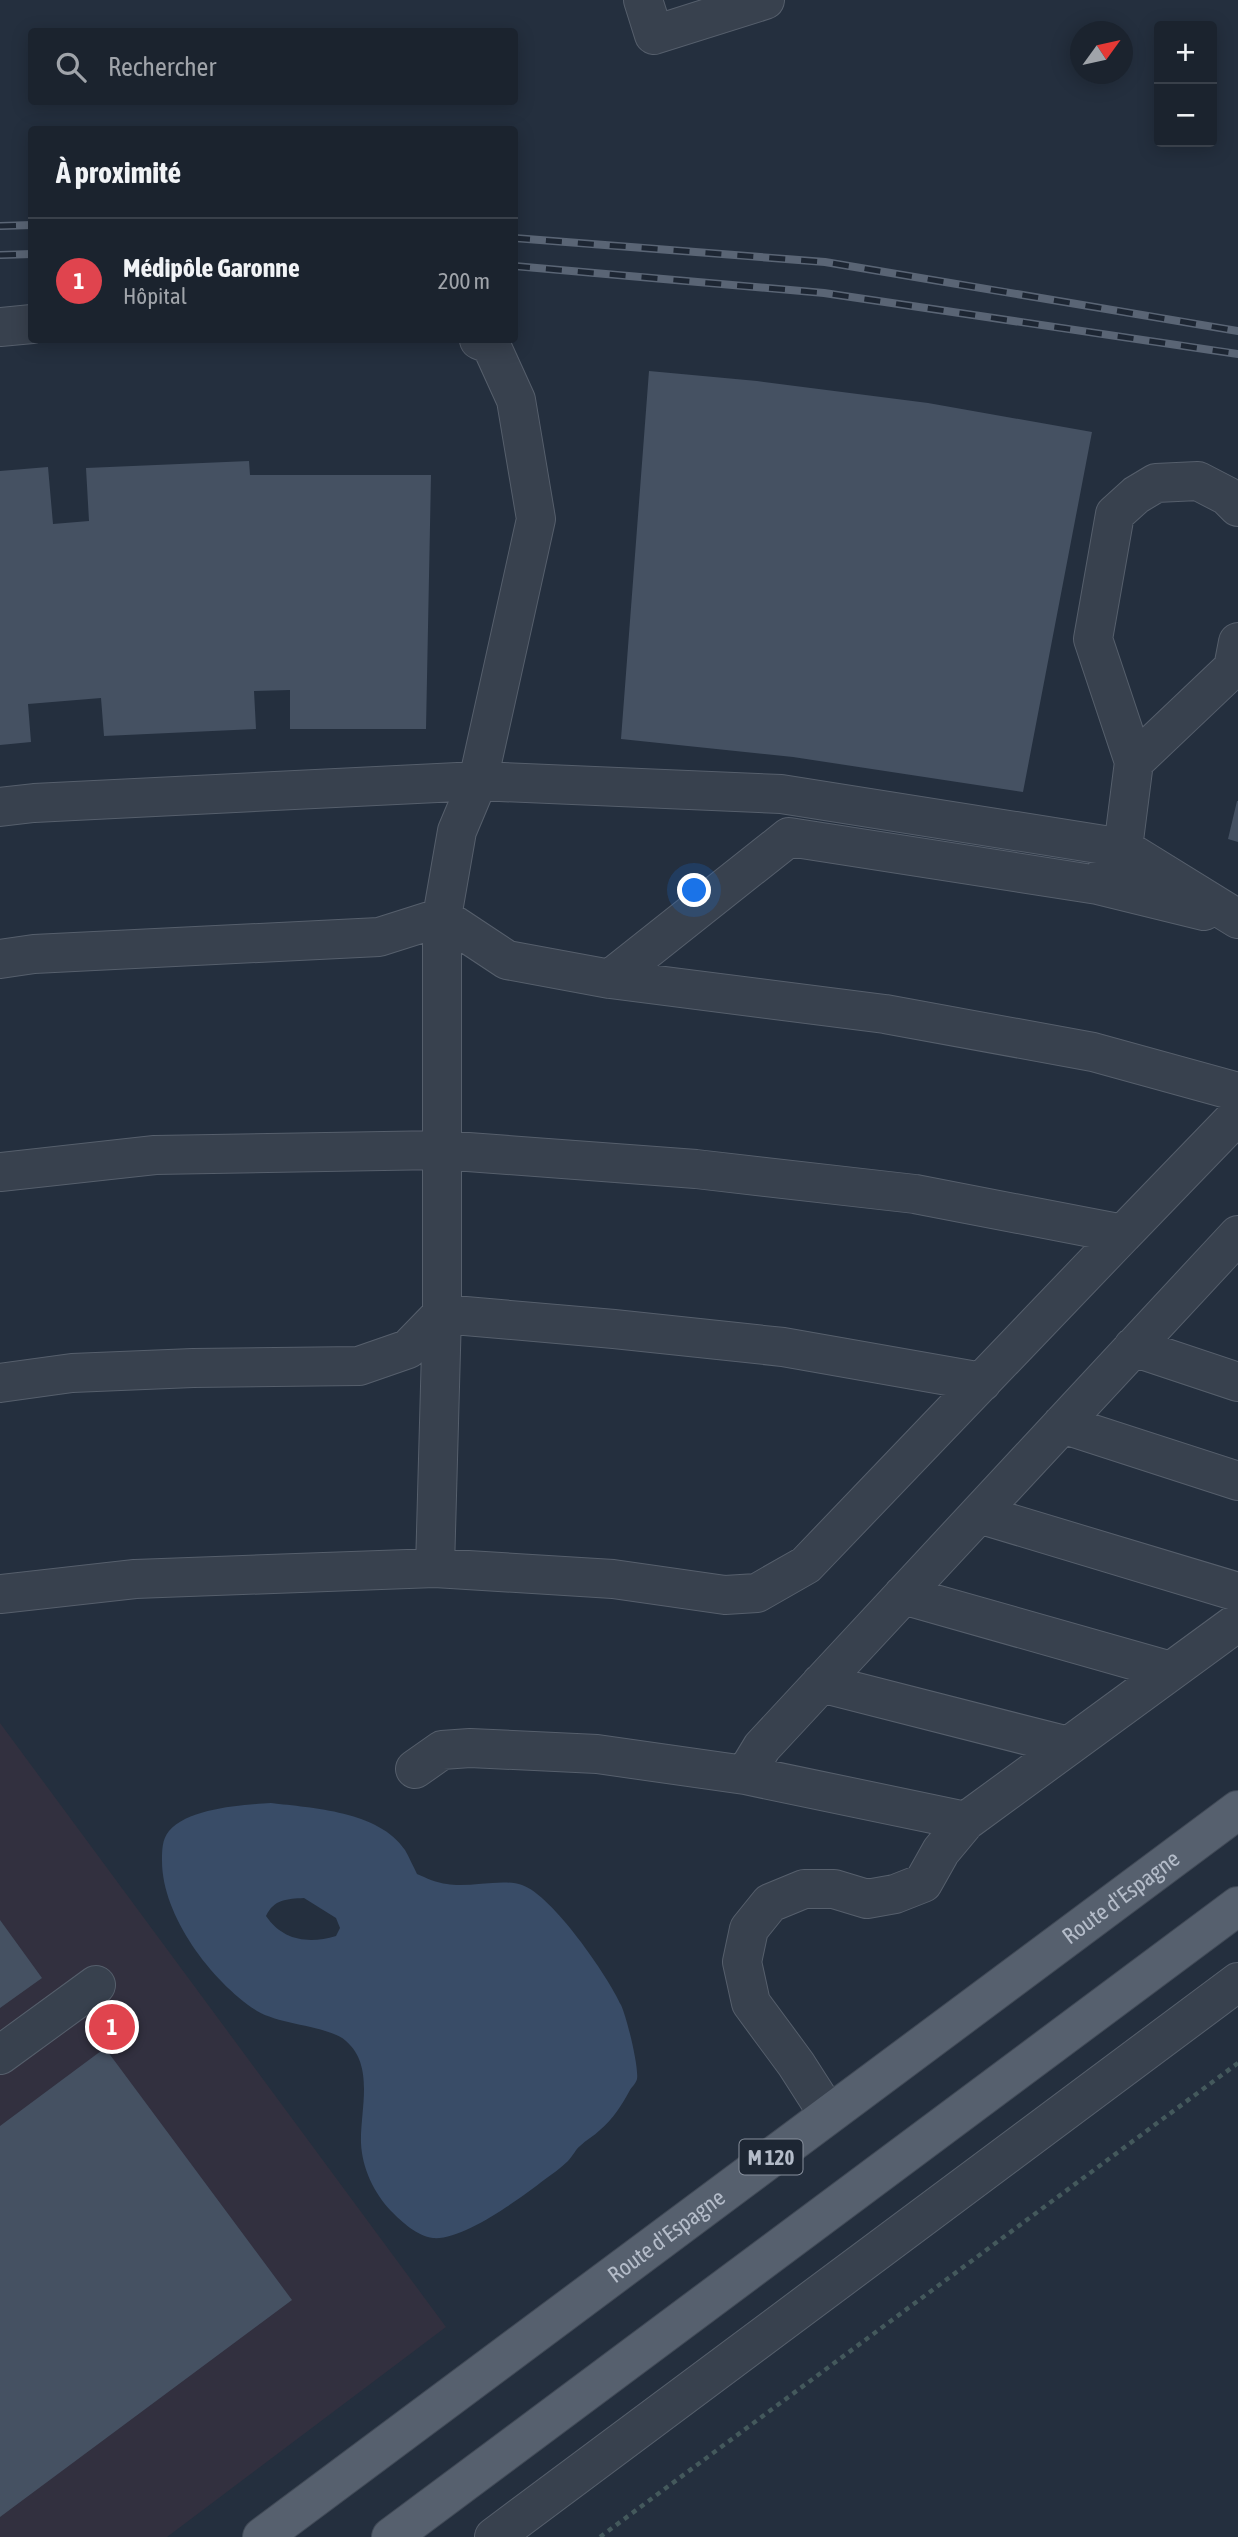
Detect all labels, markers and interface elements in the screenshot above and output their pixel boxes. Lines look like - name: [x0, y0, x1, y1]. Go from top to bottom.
- north arrow: [1070, 21, 1133, 84]
- map controls: [1154, 21, 1217, 147]
- button: +: [1154, 21, 1217, 84]
- search box: [28, 28, 518, 105]
- icon: search: [52, 48, 90, 86]
- text: Rechercher: [108, 52, 216, 82]
- button: −: [1154, 84, 1217, 147]
- text: À proximité: [56, 155, 181, 189]
- text: Médipôle Garonne: [123, 253, 300, 283]
- text: 1: [74, 268, 84, 294]
- text: 200 m: [438, 268, 490, 294]
- text: Hôpital: [123, 283, 187, 309]
- your location: [677, 873, 711, 907]
- street label: Route d'Espagne: [1057, 1845, 1184, 1949]
- pin: 1: [89, 2001, 135, 2053]
- road number: M 120: [740, 2140, 802, 2174]
- street label: Route d'Espagne: [603, 2184, 730, 2288]

